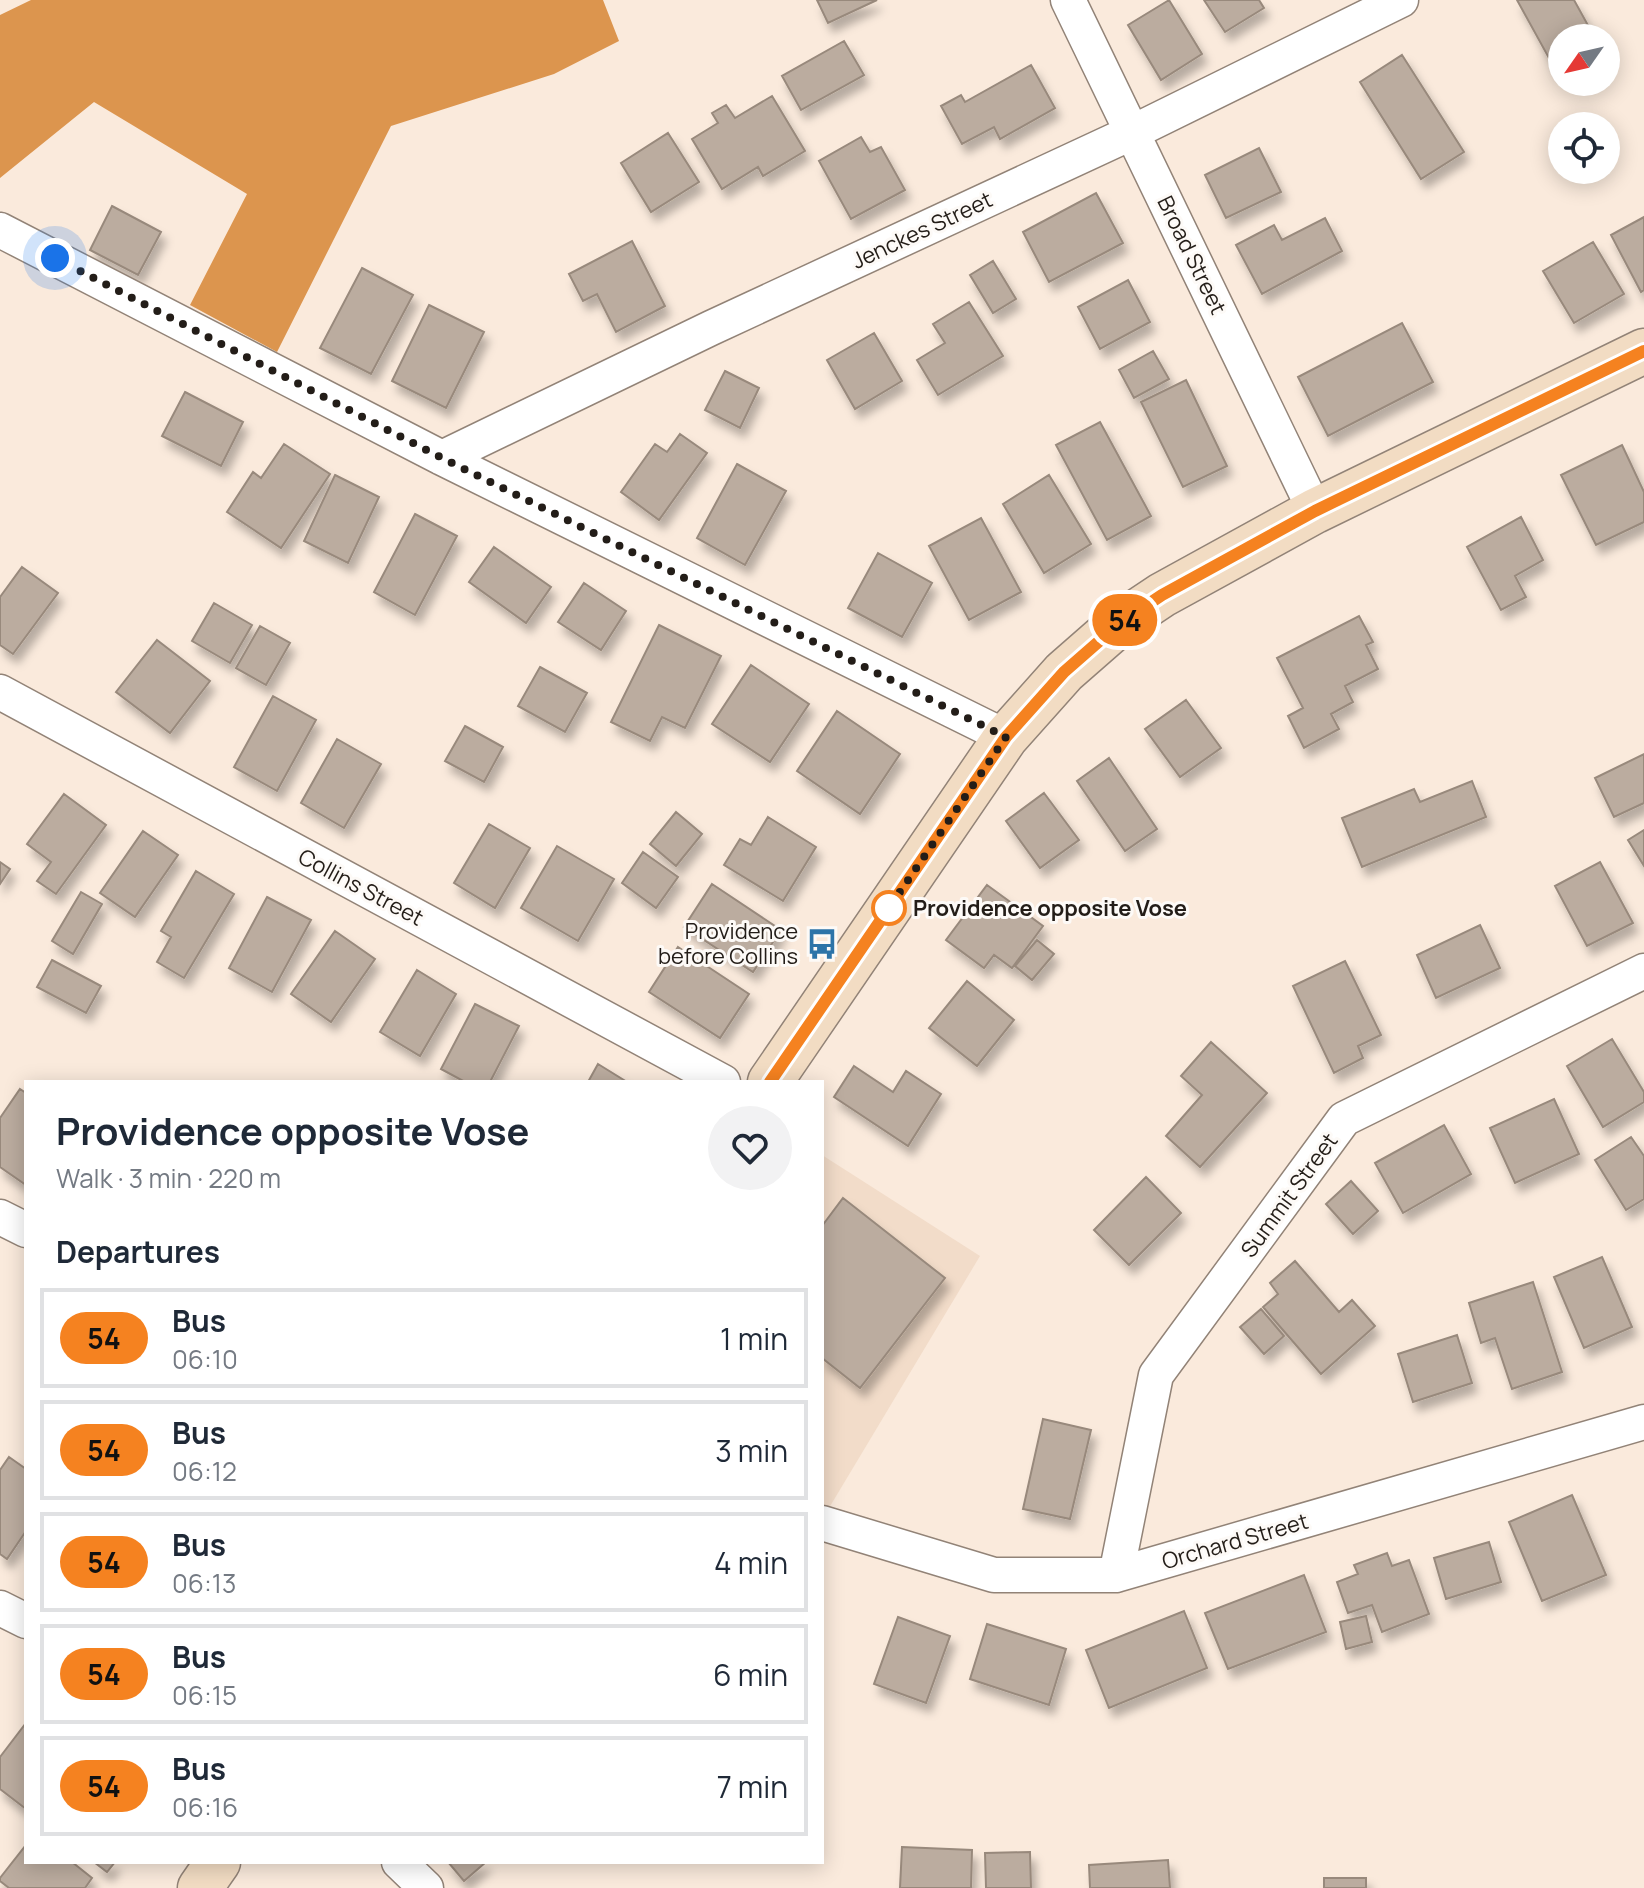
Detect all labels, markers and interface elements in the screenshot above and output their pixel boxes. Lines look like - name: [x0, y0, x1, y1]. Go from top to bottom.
- north arrow: [1548, 24, 1620, 96]
- map controls: [1548, 24, 1620, 184]
- button: locate: [1548, 112, 1620, 184]
- street label: Jenckes Street: [847, 184, 997, 276]
- street label: Broad Street: [1150, 191, 1234, 319]
- your location: [35, 238, 75, 278]
- line badge: 54: [1089, 594, 1161, 646]
- text: 54: [1108, 601, 1142, 639]
- street label: Collins Street: [293, 841, 429, 933]
- marker: Providence opposite Vose: [872, 891, 906, 925]
- place label: Providence opposite Vose: [913, 893, 1187, 923]
- place label: Providence before Collins: [658, 916, 798, 971]
- bus stop icon: Providence before Collins: [805, 927, 839, 961]
- text: Providence opposite Vose: [56, 1104, 529, 1156]
- button: heart: [708, 1106, 792, 1190]
- street label: Summit Street: [1234, 1127, 1344, 1263]
- text: Walk · 3 min · 220 m: [56, 1160, 281, 1196]
- text: Departures: [56, 1231, 220, 1272]
- text: Bus: [172, 1300, 226, 1341]
- text: 1 min: [720, 1318, 788, 1359]
- text: 54: [87, 1319, 121, 1357]
- text: 06:10: [172, 1341, 238, 1377]
- text: Bus: [172, 1412, 226, 1453]
- text: 3 min: [715, 1430, 788, 1471]
- text: 54: [87, 1431, 121, 1469]
- text: 06:12: [172, 1453, 237, 1489]
- street label: Orchard Street: [1158, 1506, 1312, 1576]
- text: Bus: [172, 1524, 226, 1565]
- text: 4 min: [714, 1542, 788, 1583]
- text: 54: [87, 1543, 121, 1581]
- text: 06:13: [172, 1565, 236, 1601]
- text: Bus: [172, 1636, 226, 1677]
- text: 6 min: [713, 1654, 788, 1695]
- text: 54: [87, 1655, 121, 1693]
- text: 06:15: [172, 1677, 237, 1713]
- text: Bus: [172, 1748, 226, 1789]
- text: 7 min: [717, 1766, 788, 1807]
- text: 54: [87, 1767, 121, 1805]
- text: 06:16: [172, 1789, 238, 1825]

